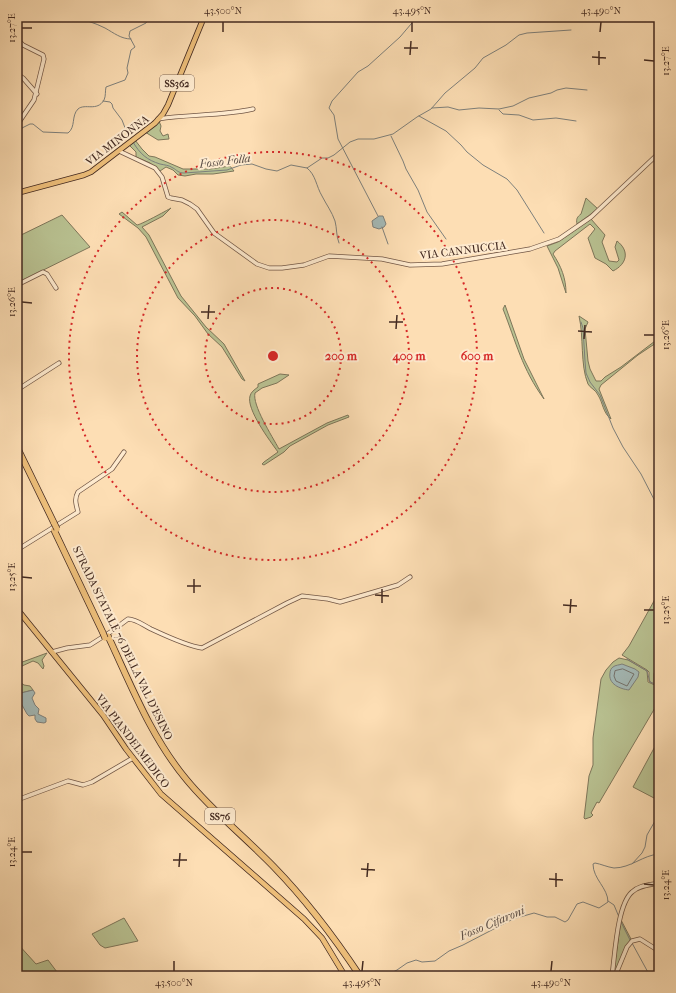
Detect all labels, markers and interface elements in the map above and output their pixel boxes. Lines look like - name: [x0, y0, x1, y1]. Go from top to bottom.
- text: 43.500°N: [204, 5, 242, 17]
- text: 43.495°N: [393, 5, 432, 17]
- text: 43.490°N: [581, 5, 621, 17]
- text: 13.27°E: [6, 13, 18, 43]
- text: 13.27°E: [660, 46, 672, 76]
- road number: SS362: [160, 75, 194, 91]
- street label: VIA MINONNA: [82, 112, 152, 169]
- water label: Fosso Folla: [198, 151, 251, 171]
- street label: VIA CANNUCCIA: [418, 239, 508, 262]
- text: 13.26°E: [6, 287, 18, 317]
- text: 13.26°E: [660, 320, 672, 350]
- centre of rings: [266, 349, 280, 363]
- text: 200 m: [325, 349, 358, 363]
- text: 400 m: [392, 349, 426, 364]
- text: 600 m: [461, 349, 494, 363]
- street label: STRADA STATALE 76 DELLA VAL D'ESINO: [70, 544, 175, 742]
- text: 13.25°E: [6, 563, 18, 591]
- text: 13.25°E: [660, 596, 672, 624]
- street label: VIA PIANDELMEDICO: [92, 691, 172, 791]
- road number: SS76: [205, 808, 235, 824]
- text: 13.24°E: [6, 837, 18, 867]
- text: 13.24°E: [660, 870, 672, 900]
- water label: Fosso Cifaroni: [457, 902, 528, 943]
- text: 43.500°N: [155, 977, 193, 989]
- text: 43.495°N: [343, 977, 382, 989]
- text: 43.490°N: [531, 977, 571, 989]

